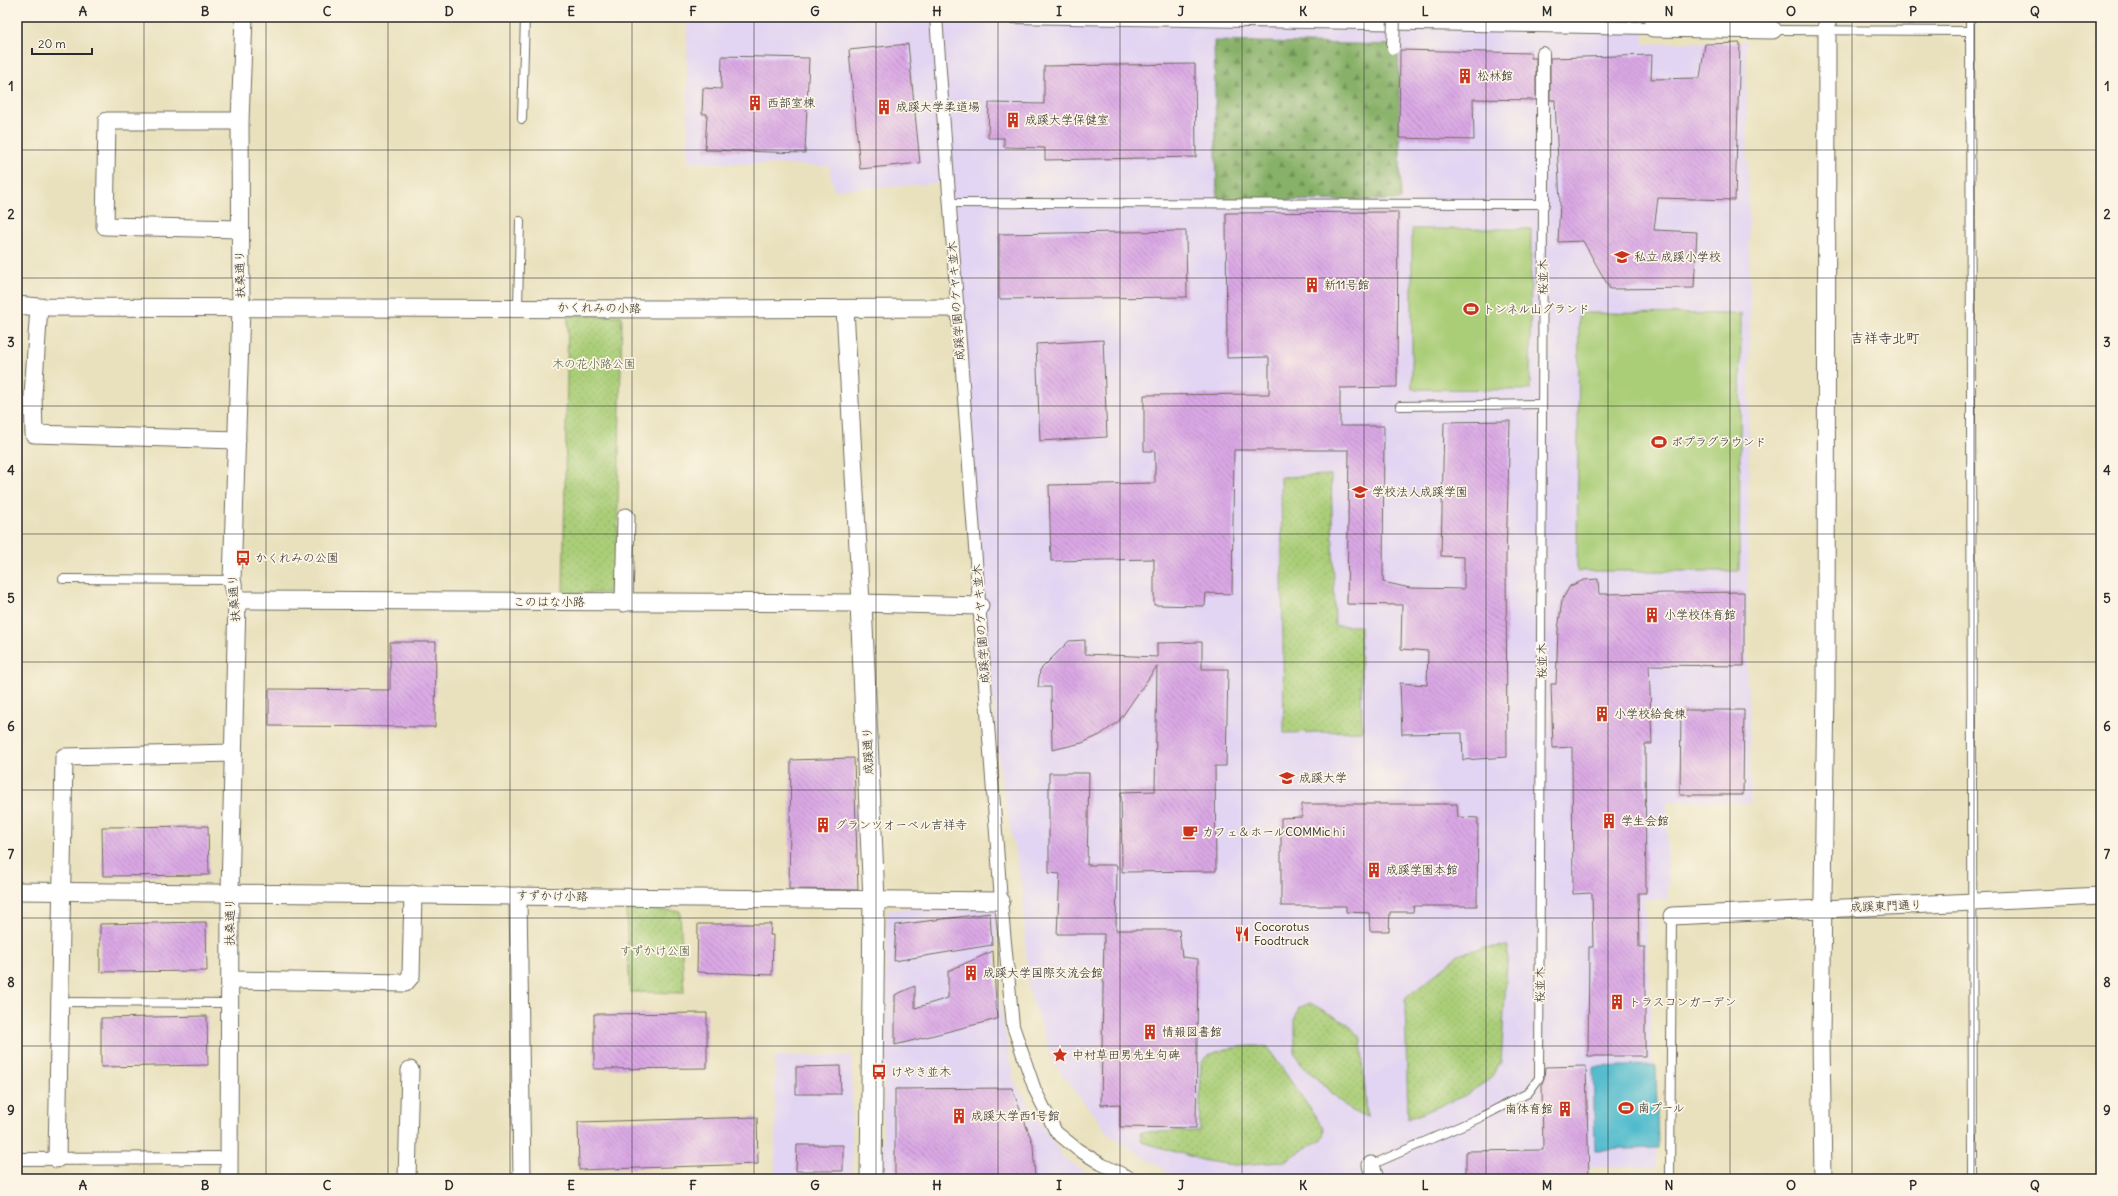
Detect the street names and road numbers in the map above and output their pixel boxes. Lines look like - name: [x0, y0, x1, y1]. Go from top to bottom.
- street label: 成蹊学園のケヤキ並木: [944, 241, 967, 361]
- street label: 扶桑通り: [232, 250, 247, 298]
- street label: 桜並木: [1535, 259, 1550, 295]
- street label: かくれみの小路: [557, 299, 641, 316]
- street label: 成蹊学園のケヤキ並木: [969, 564, 992, 684]
- street label: 扶桑通り: [224, 574, 243, 623]
- street label: このはな小路: [513, 594, 585, 609]
- street label: 桜並木: [1534, 643, 1549, 679]
- street label: 成蹊通り: [859, 727, 876, 775]
- street label: すずかけ小路: [516, 887, 588, 904]
- street label: 成蹊東門通り: [1850, 897, 1922, 914]
- street label: 扶桑通り: [222, 898, 237, 946]
- street label: 桜並木: [1532, 967, 1547, 1003]

